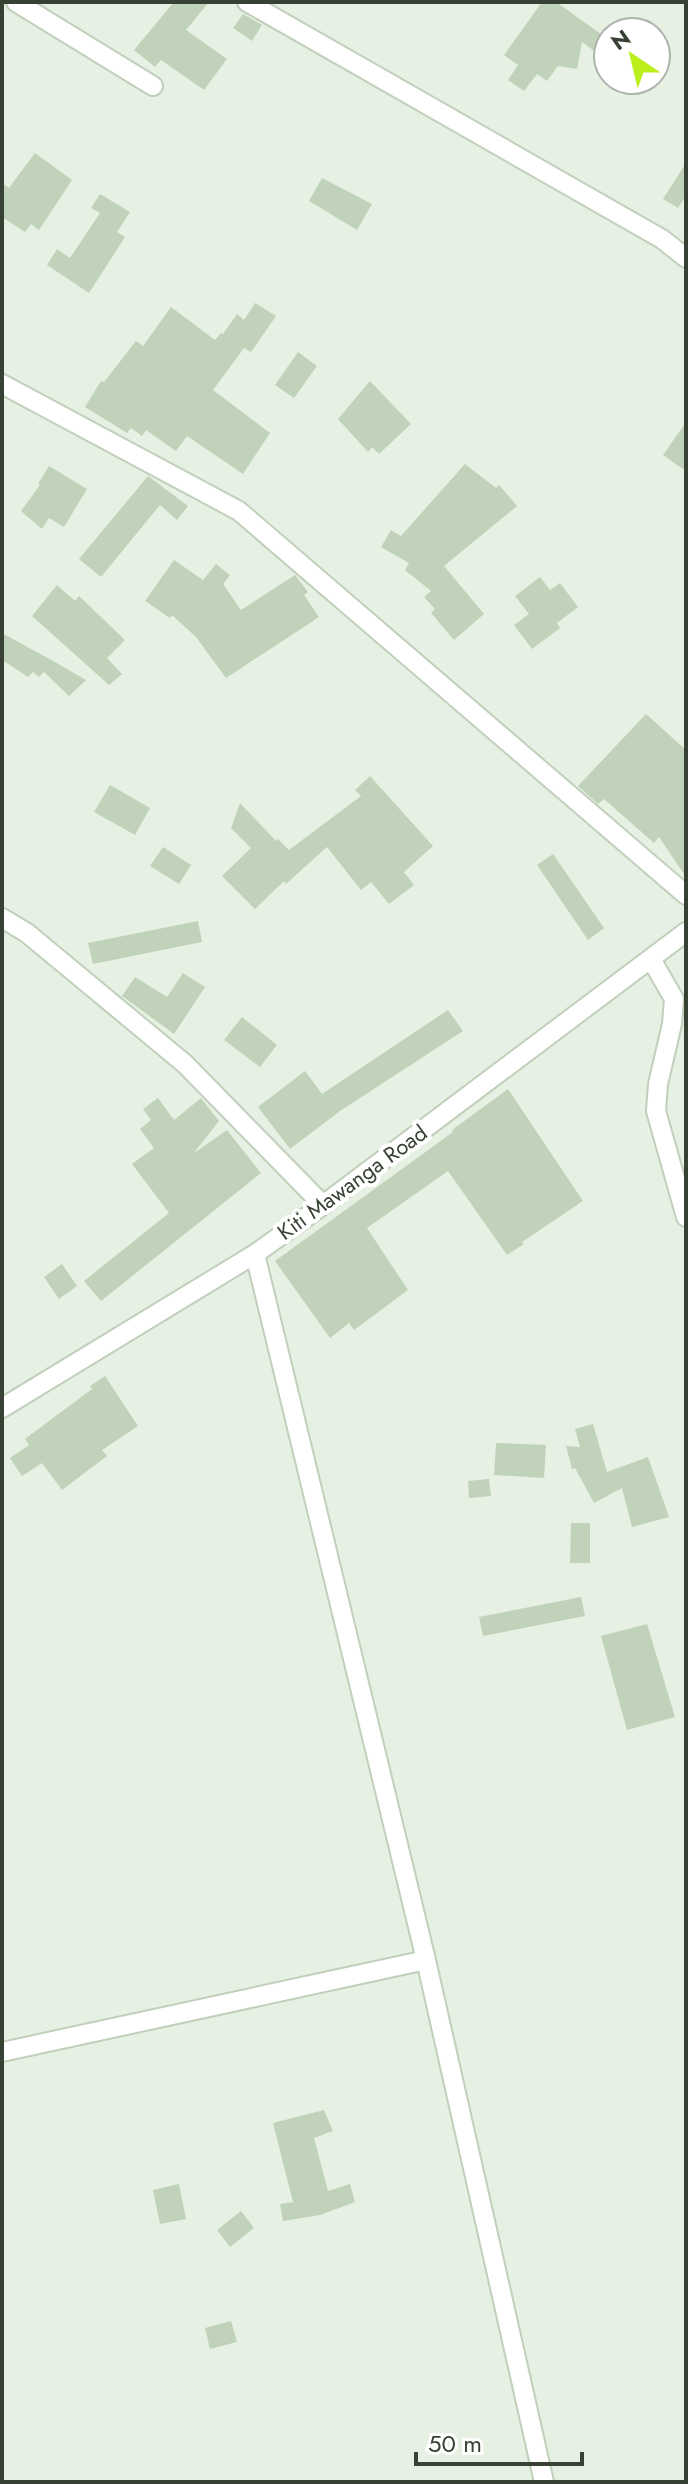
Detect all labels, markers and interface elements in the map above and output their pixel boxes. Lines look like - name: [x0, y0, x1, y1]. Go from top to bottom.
- north arrow: [592, 16, 672, 96]
- text: N: [604, 22, 637, 58]
- street label: Kiti Mawanga Road: [270, 1117, 434, 1247]
- scale bar: [416, 2416, 582, 2466]
- text: 50 m: [428, 2426, 482, 2461]

